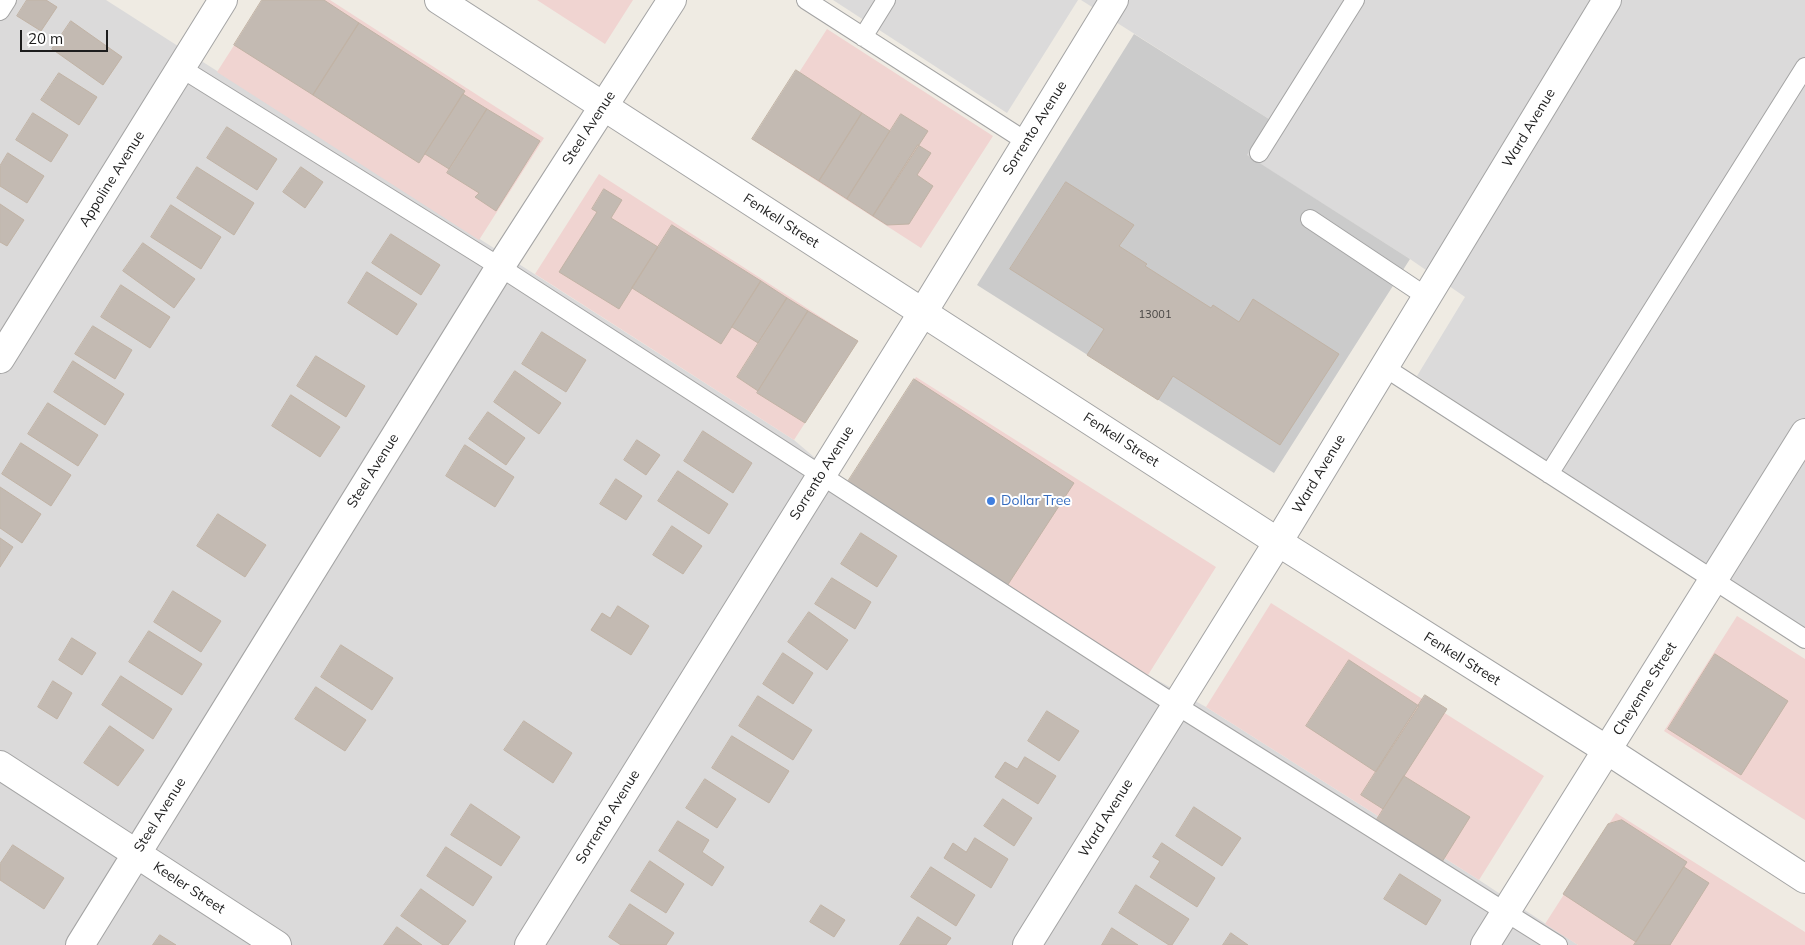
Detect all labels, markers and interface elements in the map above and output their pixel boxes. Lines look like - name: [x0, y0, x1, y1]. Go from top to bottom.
- scale bar: [22, 20, 110, 52]
- text: 20 m: [28, 29, 63, 48]
- street label: Sorrento Avenue: [999, 78, 1071, 178]
- street label: Ward Avenue: [1499, 86, 1559, 170]
- street label: Steel Avenue: [559, 88, 619, 168]
- street label: Appoline Avenue: [76, 128, 148, 230]
- street label: Fenkell Street: [740, 190, 822, 252]
- house number: 13001: [1139, 308, 1171, 322]
- street label: Fenkell Street: [1080, 409, 1162, 471]
- street label: Sorrento Avenue: [786, 423, 858, 523]
- street label: Steel Avenue: [343, 431, 403, 511]
- street label: Ward Avenue: [1289, 432, 1349, 516]
- place label: Dollar Tree: [1001, 493, 1071, 509]
- marker: Dollar Tree: [985, 495, 997, 507]
- street label: Fenkell Street: [1421, 629, 1503, 689]
- street label: Cheyenne Street: [1610, 639, 1680, 739]
- street label: Sorrento Avenue: [572, 767, 644, 867]
- street label: Steel Avenue: [130, 775, 190, 855]
- street label: Ward Avenue: [1075, 776, 1137, 860]
- street label: Keeler Street: [150, 859, 228, 917]

